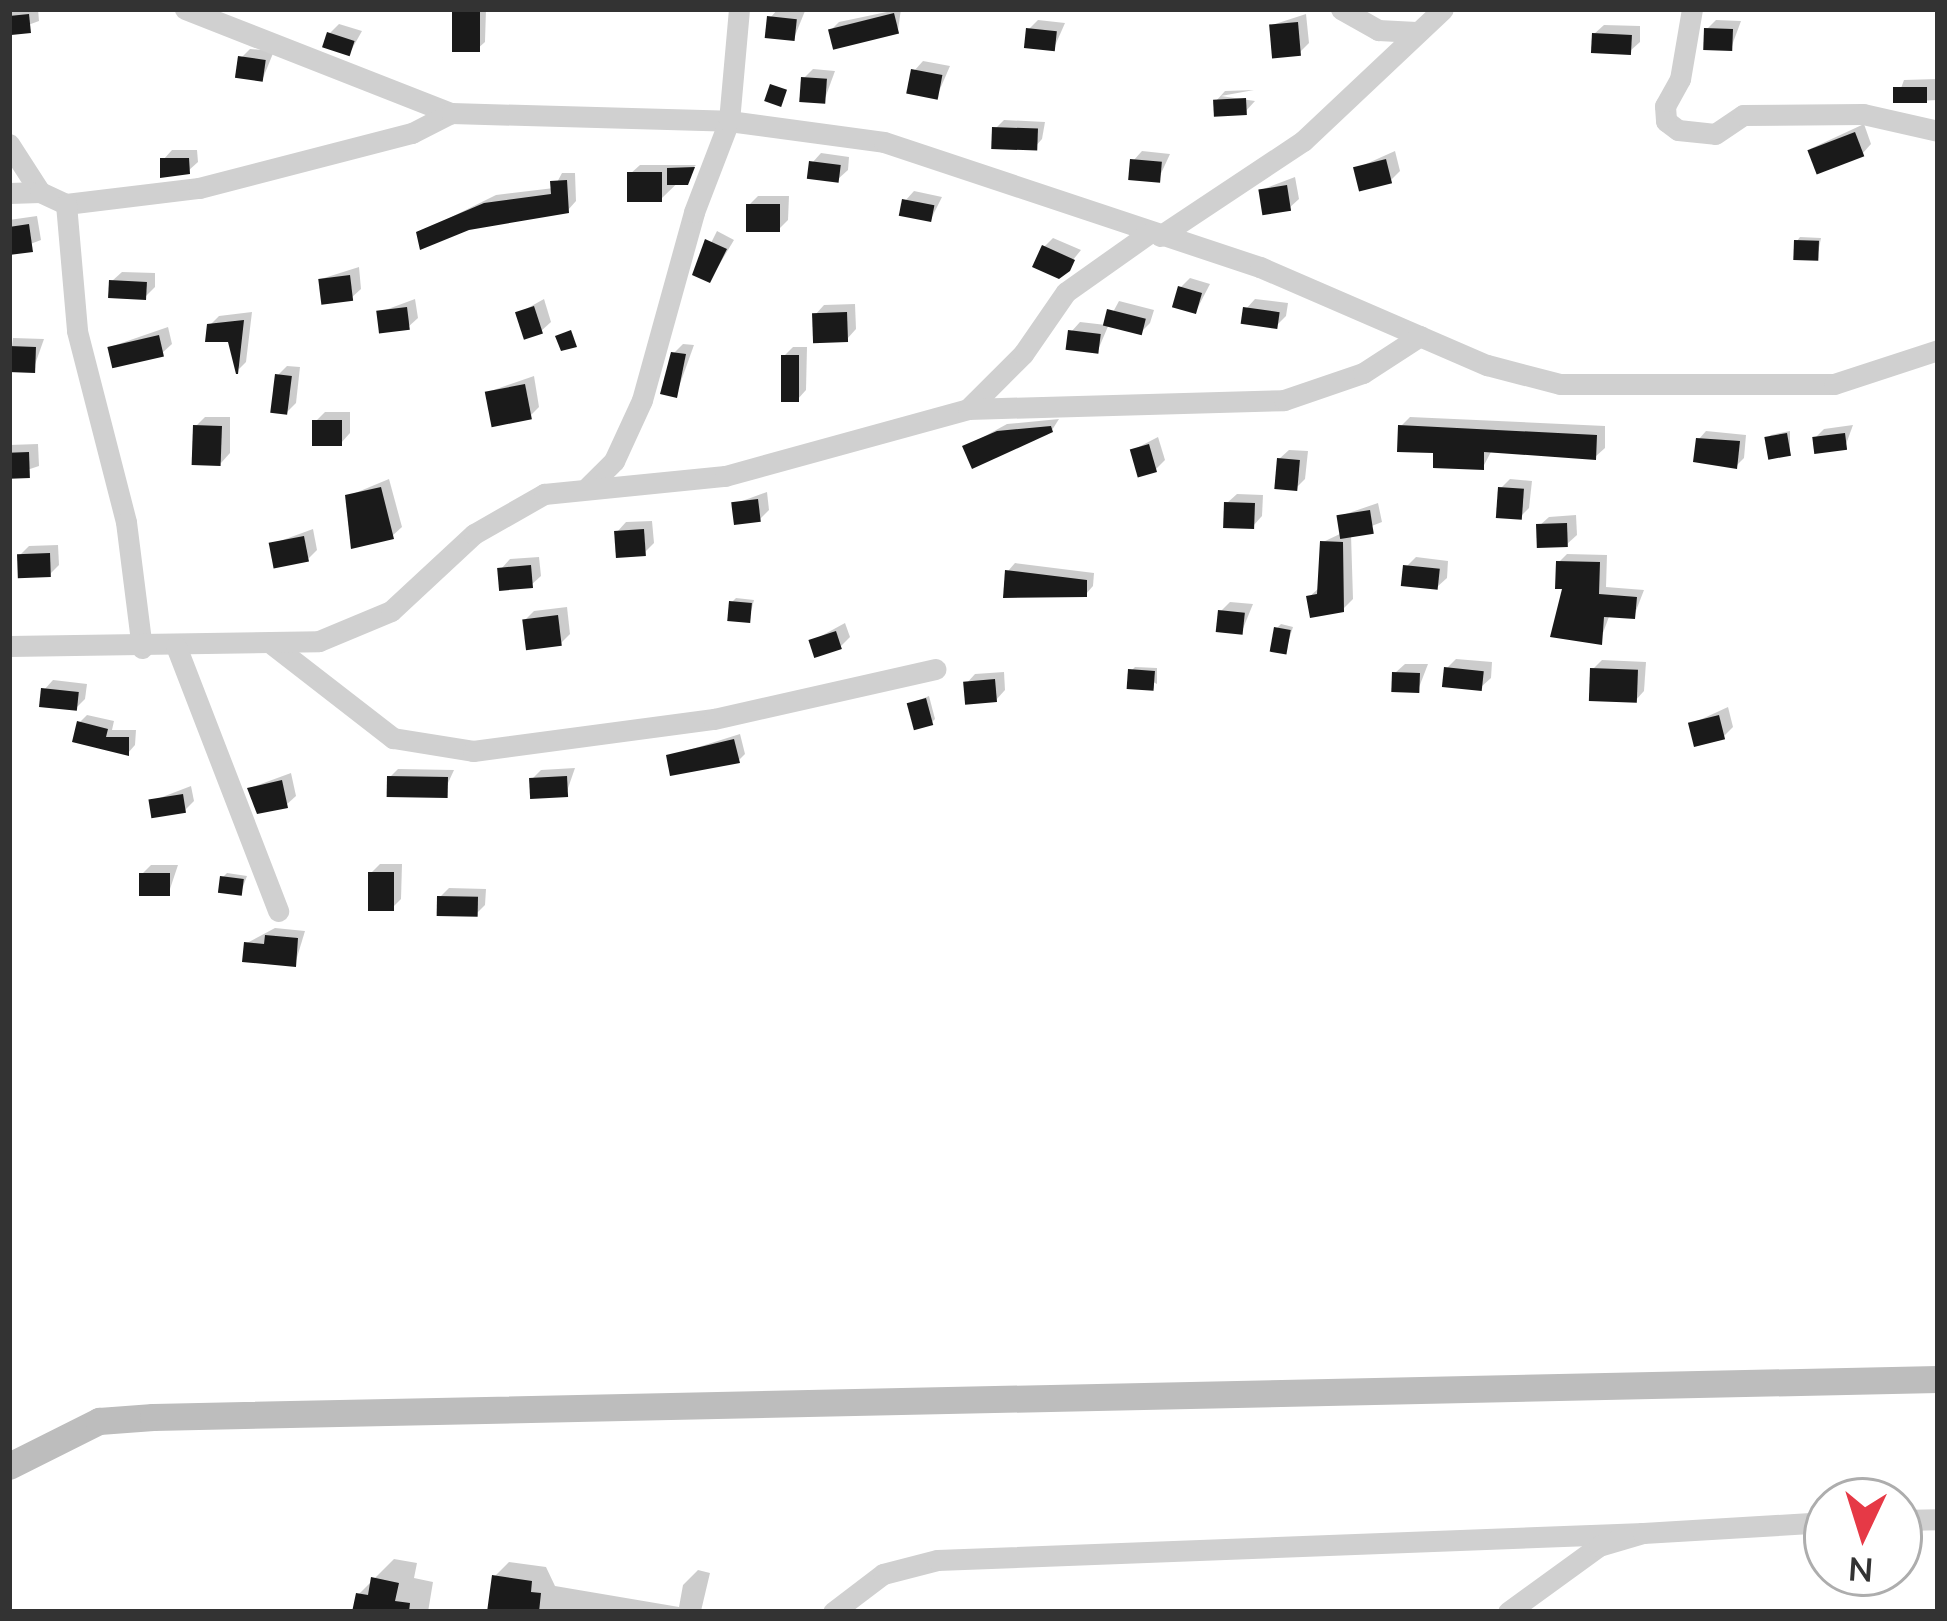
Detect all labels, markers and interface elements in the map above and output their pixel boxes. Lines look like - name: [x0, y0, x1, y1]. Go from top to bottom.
- north arrow: [1803, 1477, 1923, 1597]
- text: N: [1847, 1549, 1875, 1592]

